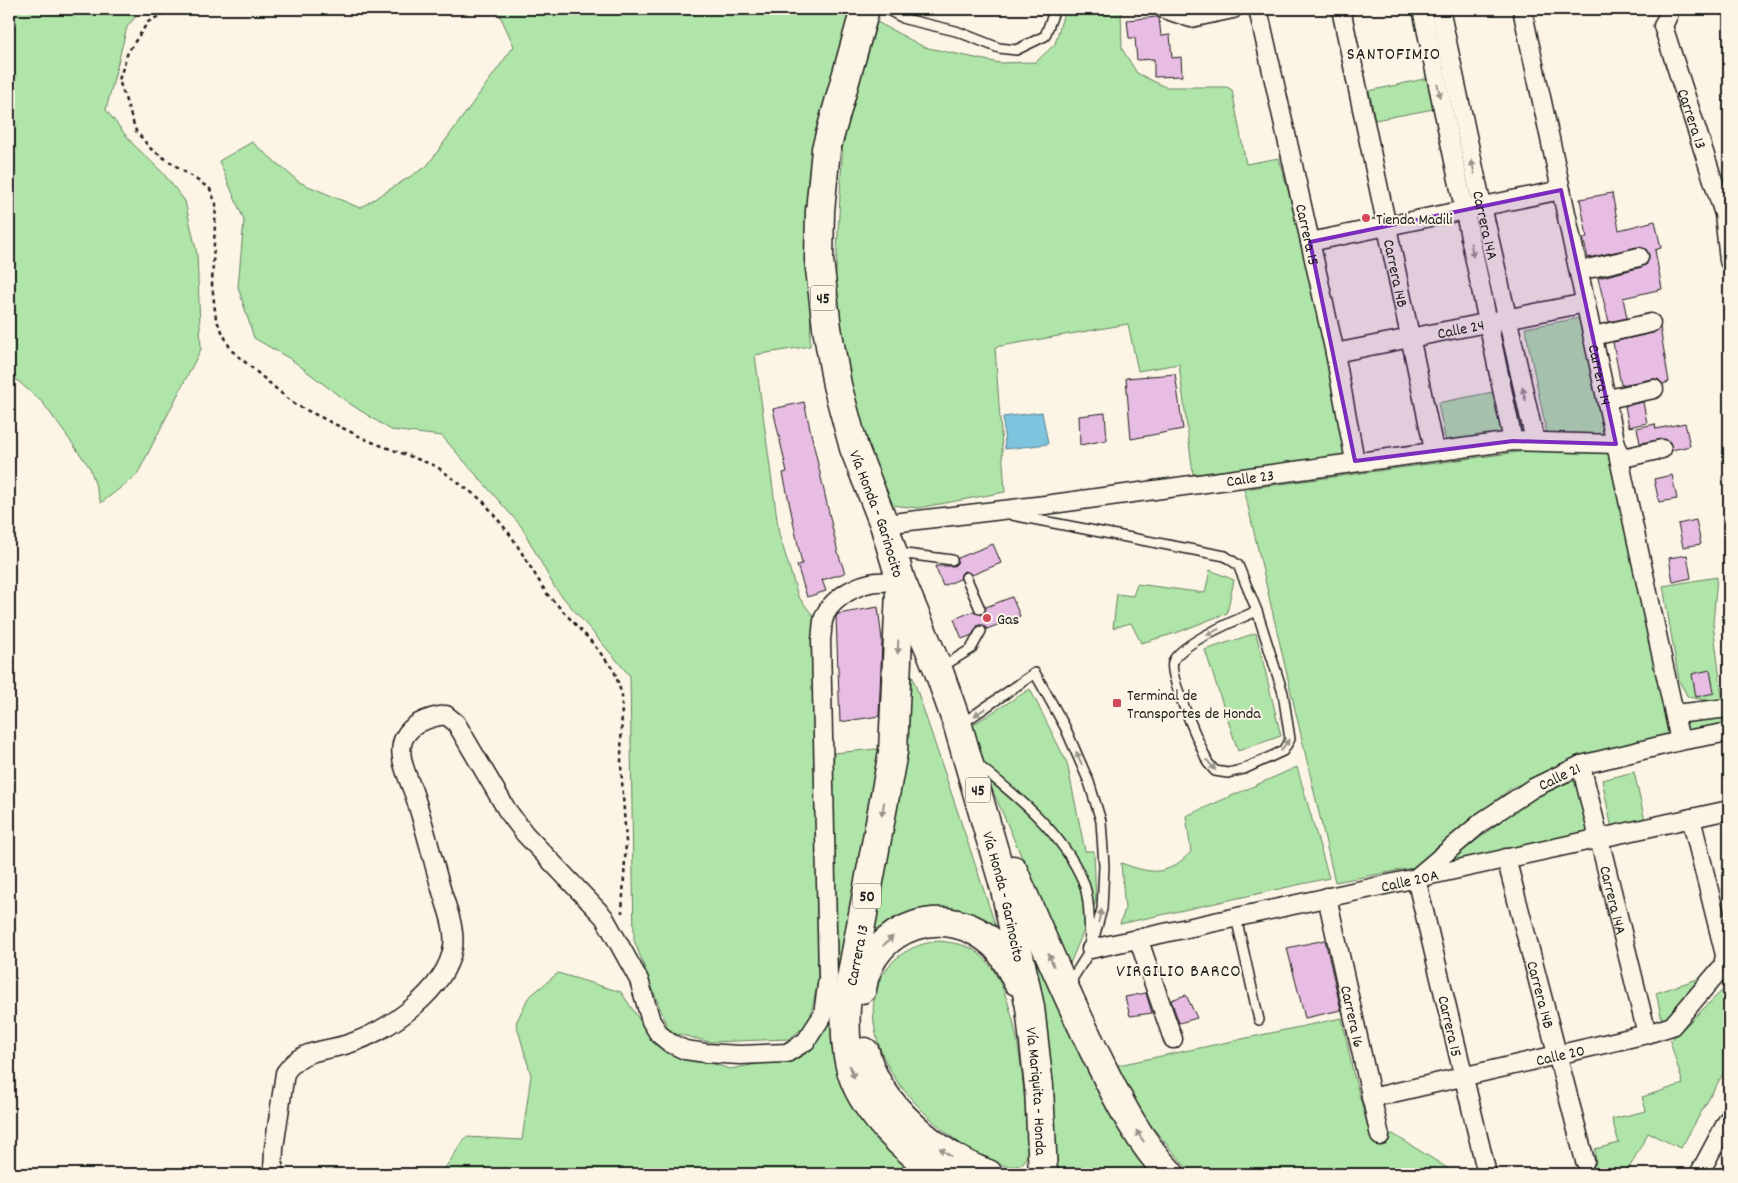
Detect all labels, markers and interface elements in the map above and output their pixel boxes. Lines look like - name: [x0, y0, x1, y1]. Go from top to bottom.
- district label: SANTOFIMIO: [1347, 43, 1441, 68]
- one-way arrow: [1435, 83, 1443, 98]
- street label: Carrera 13: [1670, 86, 1711, 152]
- one-way arrow: [1469, 159, 1477, 175]
- street label: Carrera 14A: [1465, 189, 1503, 263]
- street label: Carrera 15: [1288, 202, 1324, 268]
- place label: Tienda Madili: [1376, 209, 1453, 232]
- marker: Tienda Madili: [1360, 212, 1372, 224]
- street label: Carrera 14B: [1376, 237, 1413, 310]
- one-way arrow: [1468, 242, 1476, 257]
- road number: 45: [810, 286, 836, 310]
- street label: Calle 24: [1436, 315, 1487, 346]
- street label: Carrera 14: [1581, 343, 1616, 408]
- one-way arrow: [1520, 386, 1528, 401]
- street label: Vía Honda - Garinocito: [842, 447, 908, 581]
- street label: Calle 23: [1225, 465, 1276, 494]
- place label: Gas: [997, 609, 1020, 632]
- marker: Gas: [981, 612, 993, 624]
- one-way arrow: [1206, 628, 1220, 636]
- one-way arrow: [894, 640, 902, 656]
- place label: Terminal de Transportes de Honda: [1127, 685, 1261, 726]
- marker: Terminal de Transportes de Honda: [1111, 697, 1123, 709]
- one-way arrow: [973, 707, 987, 717]
- one-way arrow: [1280, 739, 1290, 752]
- one-way arrow: [1074, 751, 1082, 765]
- one-way arrow: [1206, 758, 1217, 771]
- street label: Calle 21: [1535, 758, 1585, 798]
- road number: 45: [966, 778, 990, 802]
- one-way arrow: [878, 801, 886, 817]
- street label: Vía Honda - Garinocito: [975, 829, 1029, 964]
- street label: Carrera 14A: [1592, 864, 1631, 938]
- street label: Calle 20A: [1379, 865, 1441, 899]
- road number: 50: [853, 884, 881, 908]
- one-way arrow: [1096, 908, 1104, 924]
- street label: Carrera 13: [841, 923, 876, 988]
- one-way arrow: [882, 935, 894, 947]
- one-way arrow: [1047, 953, 1055, 967]
- street label: Carrera 14B: [1519, 959, 1559, 1031]
- district label: VIRGILIO BARCO: [1116, 960, 1242, 985]
- street label: Carrera 16: [1333, 983, 1369, 1050]
- street label: Carrera 15: [1430, 994, 1467, 1060]
- street label: Vía Mariquita - Honda: [1018, 1026, 1051, 1156]
- street label: Calle 20: [1534, 1040, 1587, 1073]
- one-way arrow: [848, 1065, 856, 1080]
- one-way arrow: [1135, 1129, 1145, 1143]
- one-way arrow: [938, 1147, 952, 1157]

